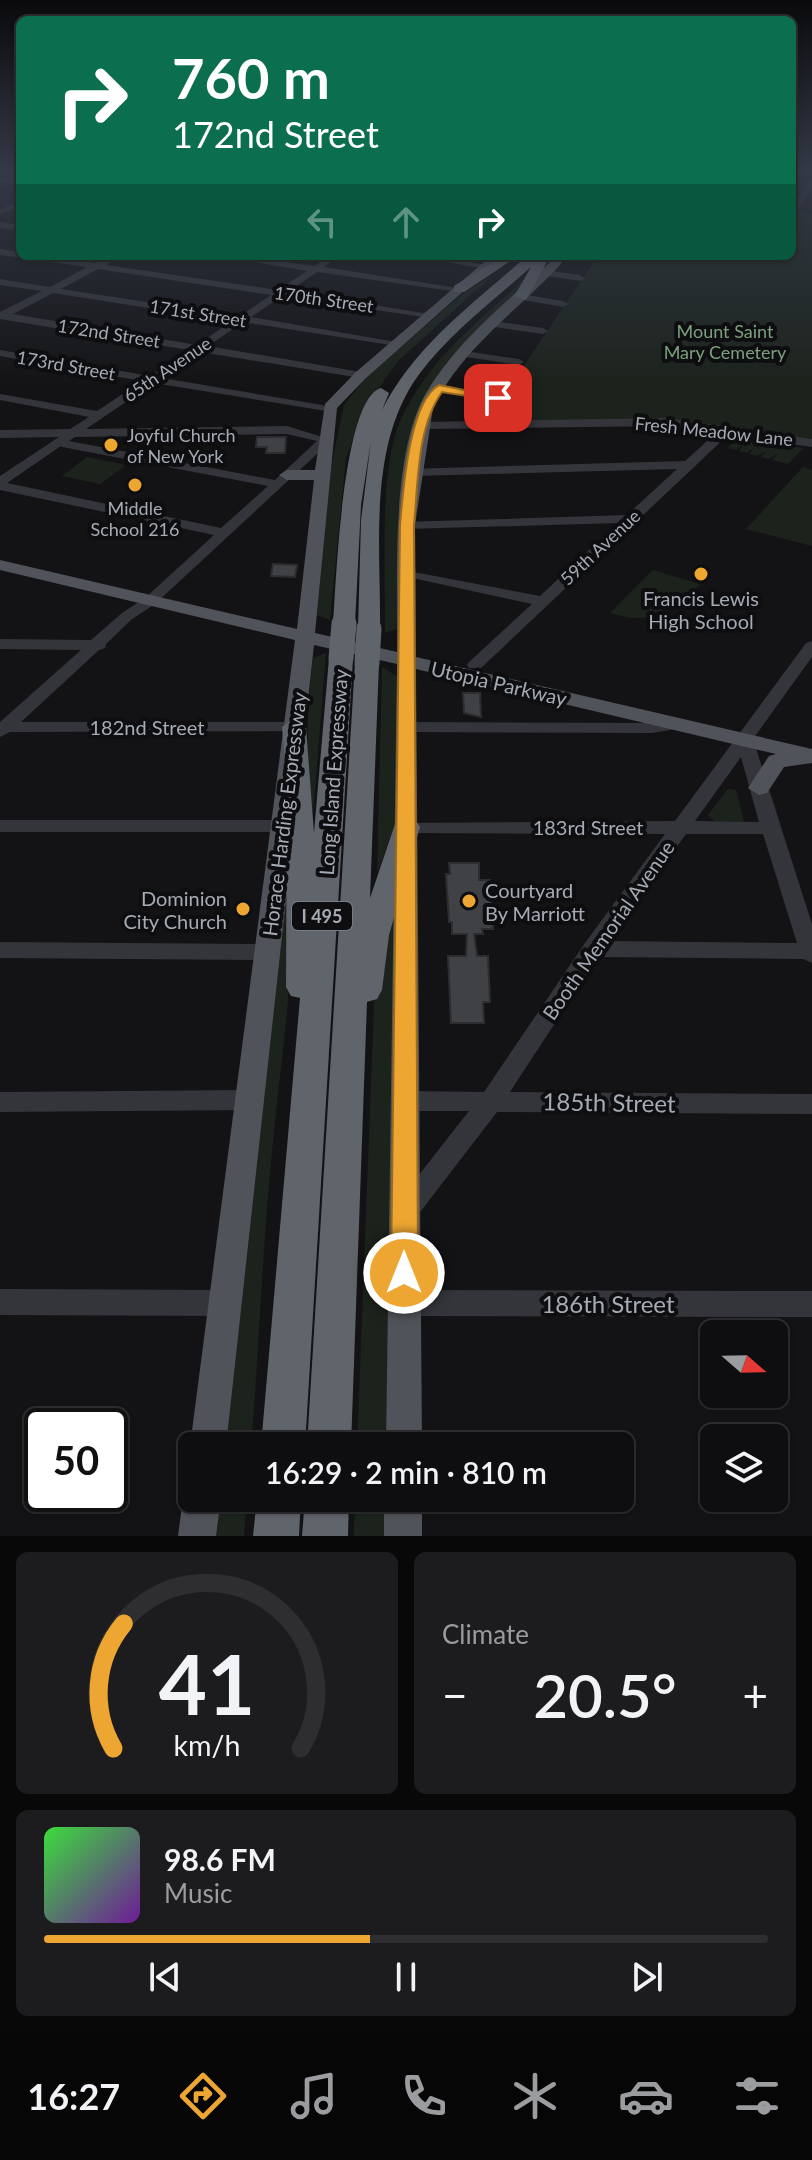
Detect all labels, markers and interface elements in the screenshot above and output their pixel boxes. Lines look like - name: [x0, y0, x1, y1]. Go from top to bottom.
- text: 760 m: [172, 44, 330, 111]
- icon: right: [40, 48, 144, 152]
- text: 172nd Street: [172, 112, 379, 156]
- icon: left: [300, 200, 344, 244]
- icon: ahead: [384, 200, 428, 244]
- icon: right: [468, 200, 512, 244]
- street label: 170th Street: [273, 281, 375, 317]
- street label: 171st Street: [148, 295, 248, 332]
- street label: 172nd Street: [56, 314, 162, 352]
- park label: Mount Saint Mary Cemetery: [664, 320, 787, 363]
- street label: 65th Avenue: [119, 332, 215, 406]
- street label: 173rd Street: [15, 346, 117, 385]
- pin: [464, 364, 532, 432]
- icon: arrive: [476, 376, 520, 420]
- street label: Fresh Meadow Lane: [634, 412, 794, 450]
- place label: Joyful Church of New York: [127, 424, 236, 467]
- marker: Joyful Church of New York: [102, 436, 120, 454]
- marker: Middle School 216: [126, 476, 144, 494]
- place label: Middle School 216: [91, 497, 179, 540]
- street label: 59th Avenue: [556, 505, 644, 589]
- marker: Francis Lewis High School: [692, 565, 710, 583]
- place label: Francis Lewis High School: [643, 586, 759, 633]
- street label: Utopia Parkway: [429, 656, 570, 710]
- street label: Long Island Expressway: [314, 667, 352, 876]
- street label: Horace Harding Expressway: [257, 690, 311, 938]
- street label: 182nd Street: [90, 715, 204, 739]
- street label: 183rd Street: [533, 815, 643, 839]
- street label: Booth Memorial Avenue: [537, 836, 679, 1024]
- place label: Courtyard By Marriott: [485, 878, 585, 925]
- place label: Dominion City Church: [123, 886, 227, 933]
- marker: Courtyard By Marriott: [460, 892, 478, 910]
- marker: Dominion City Church: [234, 900, 252, 918]
- road number: I 495: [292, 902, 352, 930]
- street label: 185th Street: [542, 1086, 676, 1118]
- position arrow: [362, 1231, 446, 1315]
- street label: 186th Street: [541, 1289, 675, 1318]
- north arrow: [700, 1320, 788, 1408]
- map controls: [700, 1320, 788, 1512]
- speed limit sign: 50: [24, 1408, 128, 1512]
- button: layers: [700, 1424, 788, 1512]
- text: 16:29 · 2 min · 810 m: [265, 1454, 547, 1490]
- text: Climate: [442, 1618, 529, 1650]
- text: 41: [159, 1633, 255, 1733]
- text: 20.5°: [533, 1659, 677, 1731]
- text: −: [442, 1669, 468, 1721]
- text: +: [742, 1669, 768, 1721]
- text: km/h: [174, 1728, 240, 1762]
- text: 98.6 FM: [164, 1841, 276, 1877]
- text: Music: [164, 1877, 232, 1909]
- icon: previous: [143, 1955, 187, 1999]
- icon: pause: [384, 1955, 428, 1999]
- icon: next: [625, 1955, 669, 1999]
- icon: directions: [175, 2068, 231, 2124]
- icon: music: [286, 2068, 342, 2124]
- icon: phone: [396, 2068, 452, 2124]
- icon: climate: [507, 2068, 563, 2124]
- icon: car: [618, 2068, 674, 2124]
- icon: filters: [729, 2068, 785, 2124]
- text: 16:27: [27, 2074, 120, 2118]

